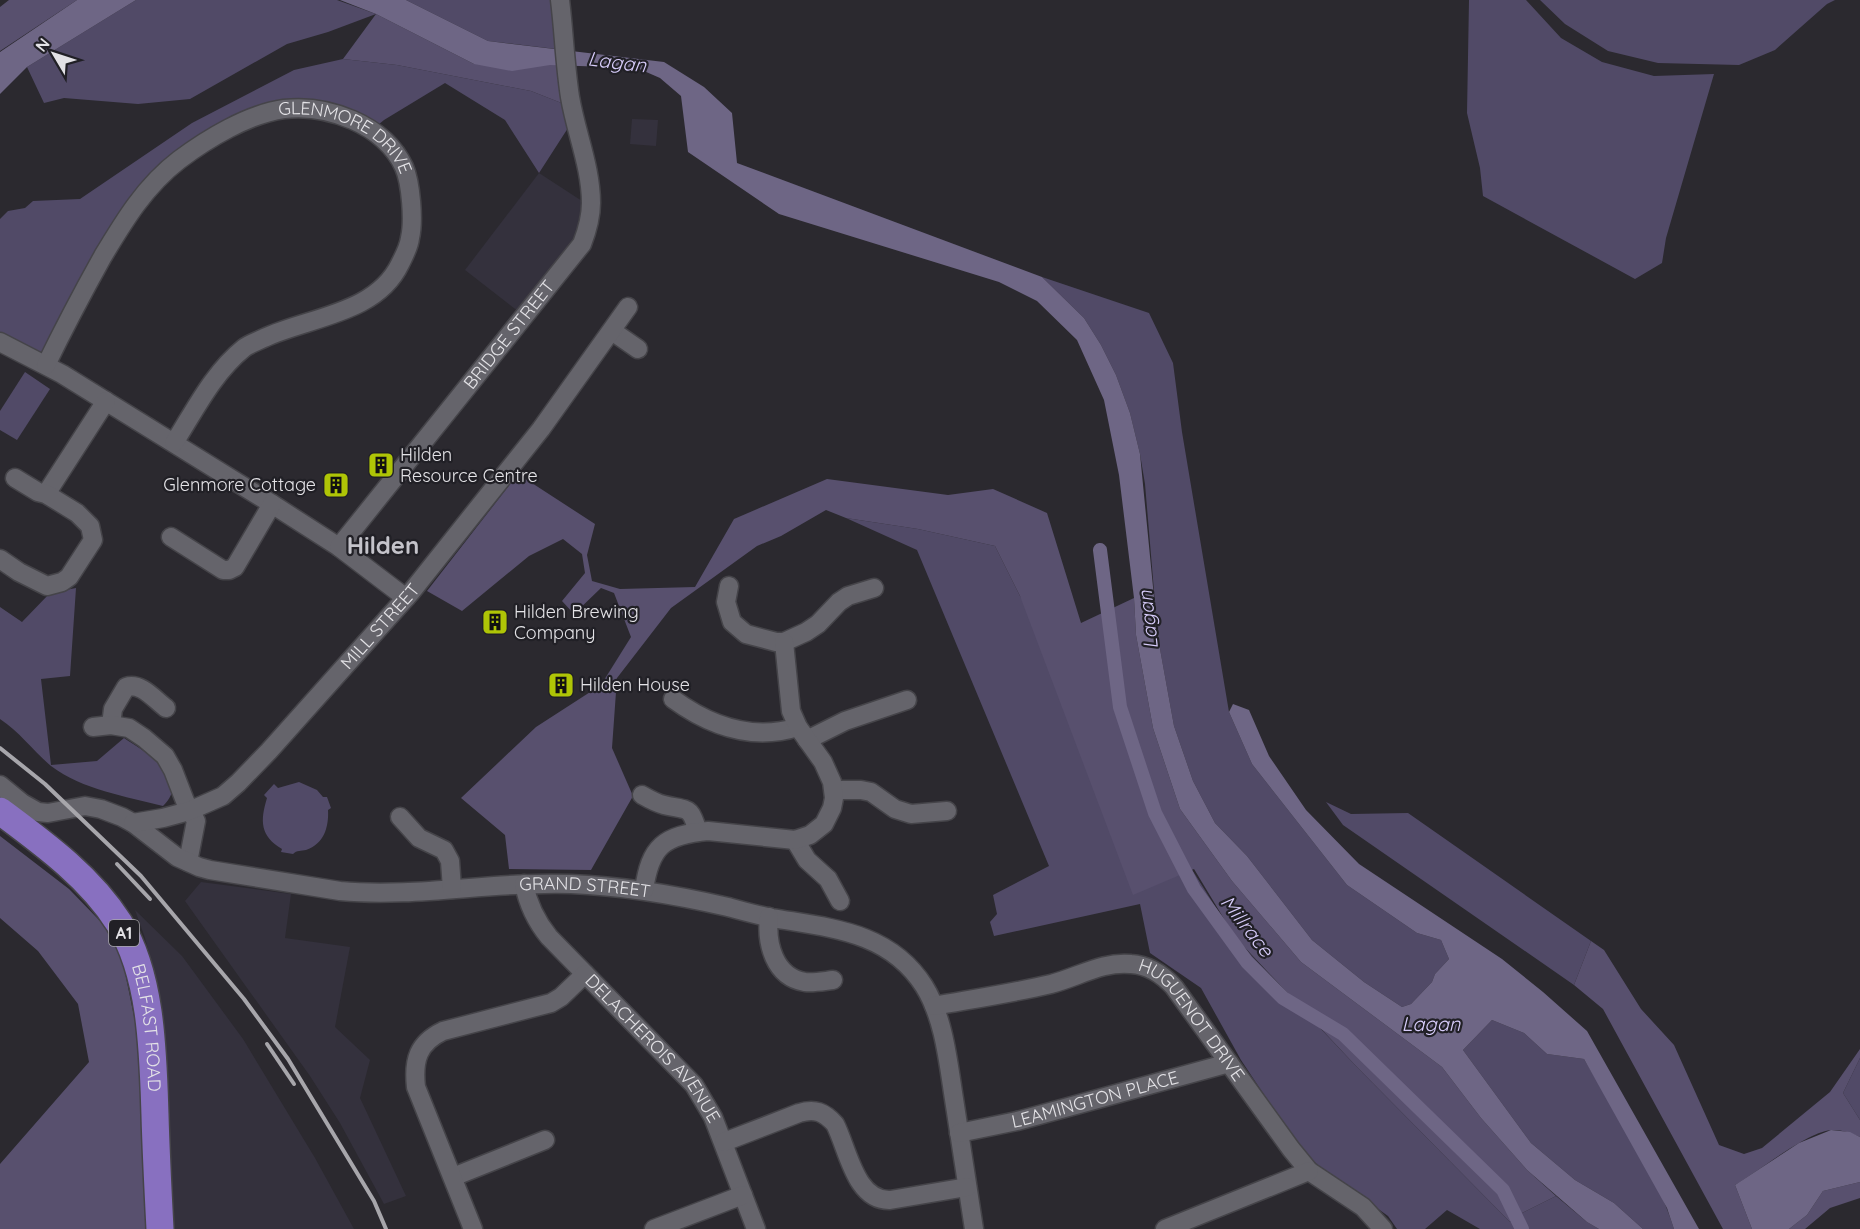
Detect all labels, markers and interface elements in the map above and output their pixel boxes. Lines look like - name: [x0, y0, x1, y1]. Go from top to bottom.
- north arrow: [24, 24, 84, 84]
- text: N: [31, 34, 54, 55]
- water label: Lagan: [586, 46, 648, 78]
- street label: GLENMORE DRIVE: [277, 96, 417, 177]
- street label: BRIDGE STREET: [458, 275, 560, 394]
- place label: Hilden Resource Centre: [400, 443, 538, 487]
- building icon: Hilden Resource Centre: [366, 450, 396, 480]
- building icon: Glenmore Cottage: [321, 470, 351, 500]
- place label: Glenmore Cottage: [163, 473, 316, 496]
- district label: Hilden: [347, 530, 419, 560]
- street label: MILL STREET: [335, 578, 425, 674]
- water label: Lagan: [1132, 589, 1163, 651]
- place label: Hilden Brewing Company: [514, 600, 639, 644]
- building icon: Hilden Brewing Company: [480, 607, 510, 637]
- building icon: Hilden House: [546, 670, 576, 700]
- place label: Hilden House: [580, 673, 690, 696]
- street label: GRAND STREET: [519, 872, 652, 903]
- water label: Millrace: [1216, 890, 1280, 962]
- road number: A1: [109, 920, 139, 946]
- street label: HUGUENOT DRIVE: [1136, 953, 1250, 1085]
- street label: BELFAST ROAD: [127, 961, 166, 1092]
- street label: DELACHEROIS AVENUE: [581, 969, 726, 1127]
- water label: Lagan: [1402, 1011, 1461, 1036]
- street label: LEAMINGTON PLACE: [1009, 1065, 1181, 1133]

